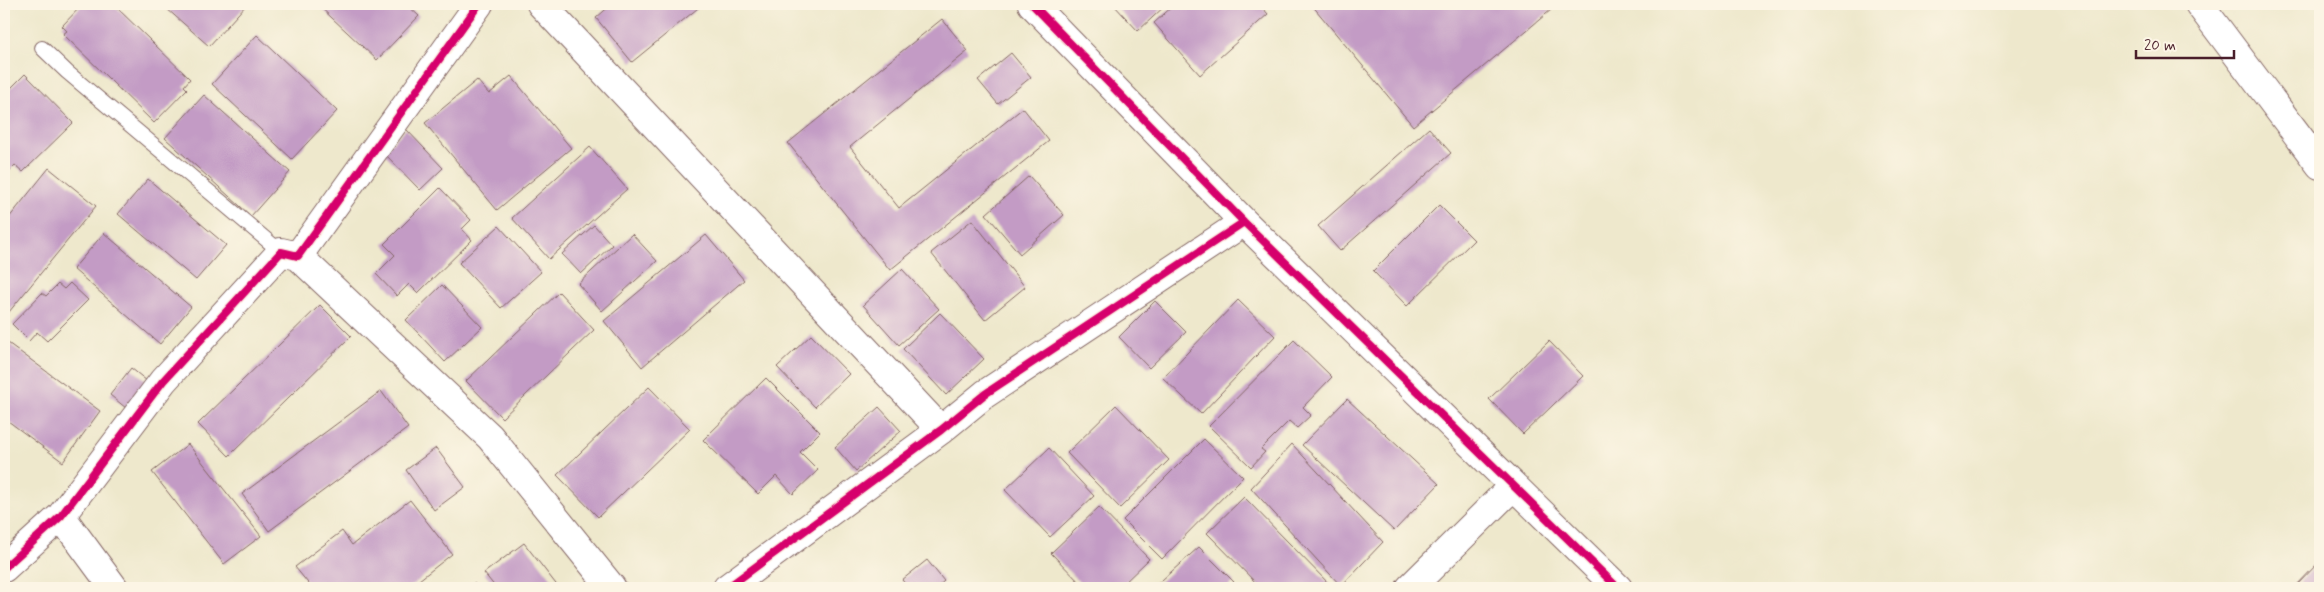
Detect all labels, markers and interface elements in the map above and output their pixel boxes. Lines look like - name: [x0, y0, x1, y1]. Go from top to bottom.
- scale bar: [2136, 28, 2234, 60]
- text: 20 m: [2144, 36, 2176, 56]

